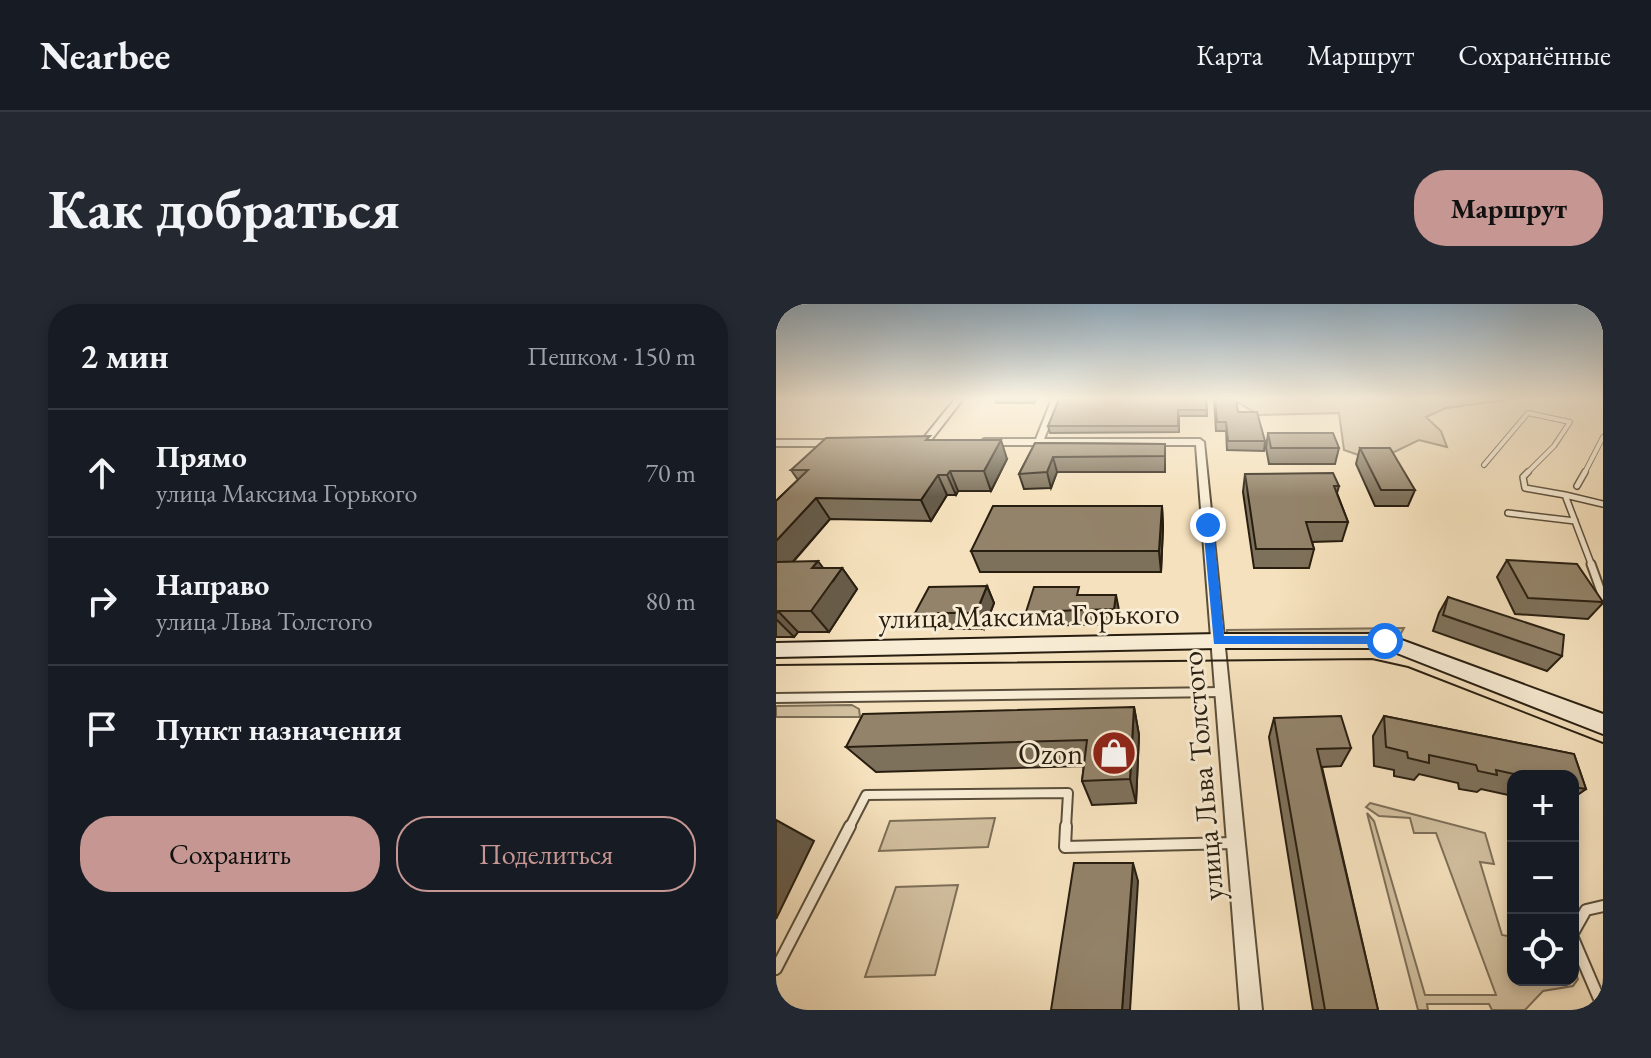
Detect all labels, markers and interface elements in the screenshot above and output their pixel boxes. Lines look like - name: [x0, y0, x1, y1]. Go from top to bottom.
- text: Nearbee: [40, 31, 170, 80]
- text: Карта: [1196, 37, 1263, 73]
- text: Маршрут: [1307, 37, 1414, 73]
- text: Сохранённые: [1458, 37, 1611, 73]
- button: Маршрут: [1414, 170, 1603, 246]
- text: Как добраться: [48, 172, 400, 245]
- text: 2 мин: [80, 334, 169, 378]
- text: Пешком · 150 m: [527, 339, 696, 373]
- text: Прямо: [156, 437, 247, 476]
- icon: ahead: [80, 451, 124, 495]
- text: 70 m: [646, 456, 696, 490]
- text: улица Максима Горького: [156, 476, 417, 510]
- route end: [1190, 507, 1226, 543]
- text: Направо: [156, 565, 269, 604]
- icon: right: [80, 579, 124, 623]
- text: 80 m: [646, 584, 696, 618]
- street label: улица Максима Горького: [878, 593, 1180, 637]
- text: улица Льва Толстого: [156, 604, 373, 638]
- route start: [1367, 623, 1403, 659]
- street label: улица Льва Толстого: [1172, 650, 1232, 902]
- icon: arrive: [80, 707, 124, 751]
- text: Пункт назначения: [156, 710, 402, 749]
- shop icon: Ozon: [1090, 729, 1138, 777]
- place label: Ozon: [1018, 734, 1083, 773]
- map controls: [1507, 770, 1579, 986]
- button: +: [1507, 770, 1579, 842]
- button: Сохранить: [80, 816, 380, 892]
- button: Поделиться: [396, 816, 696, 892]
- button: −: [1507, 842, 1579, 914]
- button: locate: [1507, 914, 1579, 986]

